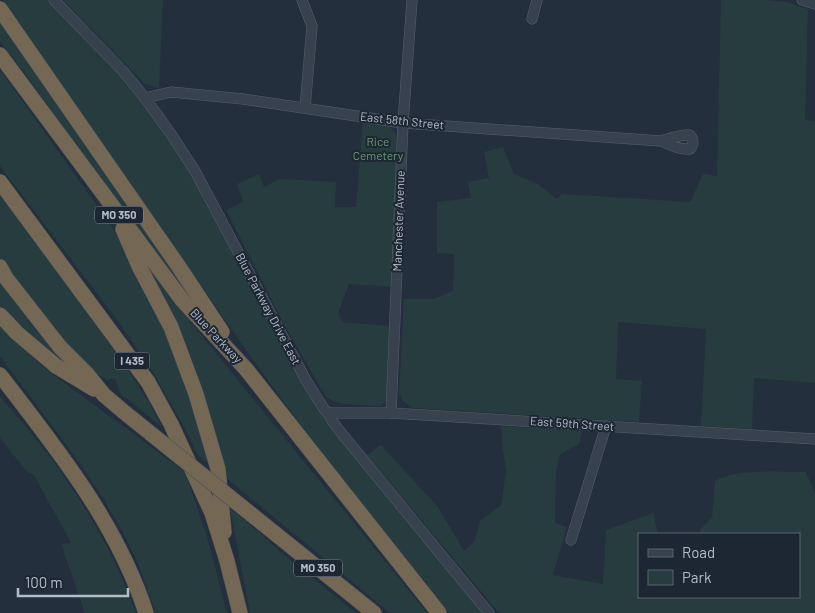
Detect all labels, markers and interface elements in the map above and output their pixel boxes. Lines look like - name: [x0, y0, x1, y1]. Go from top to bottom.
- street label: East 58th Street: [359, 109, 445, 131]
- park label: Rice Cemetery: [353, 134, 404, 162]
- street label: Manchester Avenue: [389, 170, 407, 272]
- road number: MO 350: [95, 206, 143, 224]
- street label: Blue Parkway Drive East: [234, 250, 304, 367]
- street label: Blue Parkway: [188, 305, 246, 366]
- road number: I 435: [114, 352, 150, 370]
- street label: East 59th Street: [530, 413, 615, 433]
- legend: [638, 533, 800, 598]
- text: Road: [682, 543, 715, 561]
- road number: MO 350: [294, 560, 342, 576]
- scale bar: [18, 566, 128, 598]
- text: Park: [682, 568, 712, 586]
- text: 100 m: [25, 573, 63, 591]

